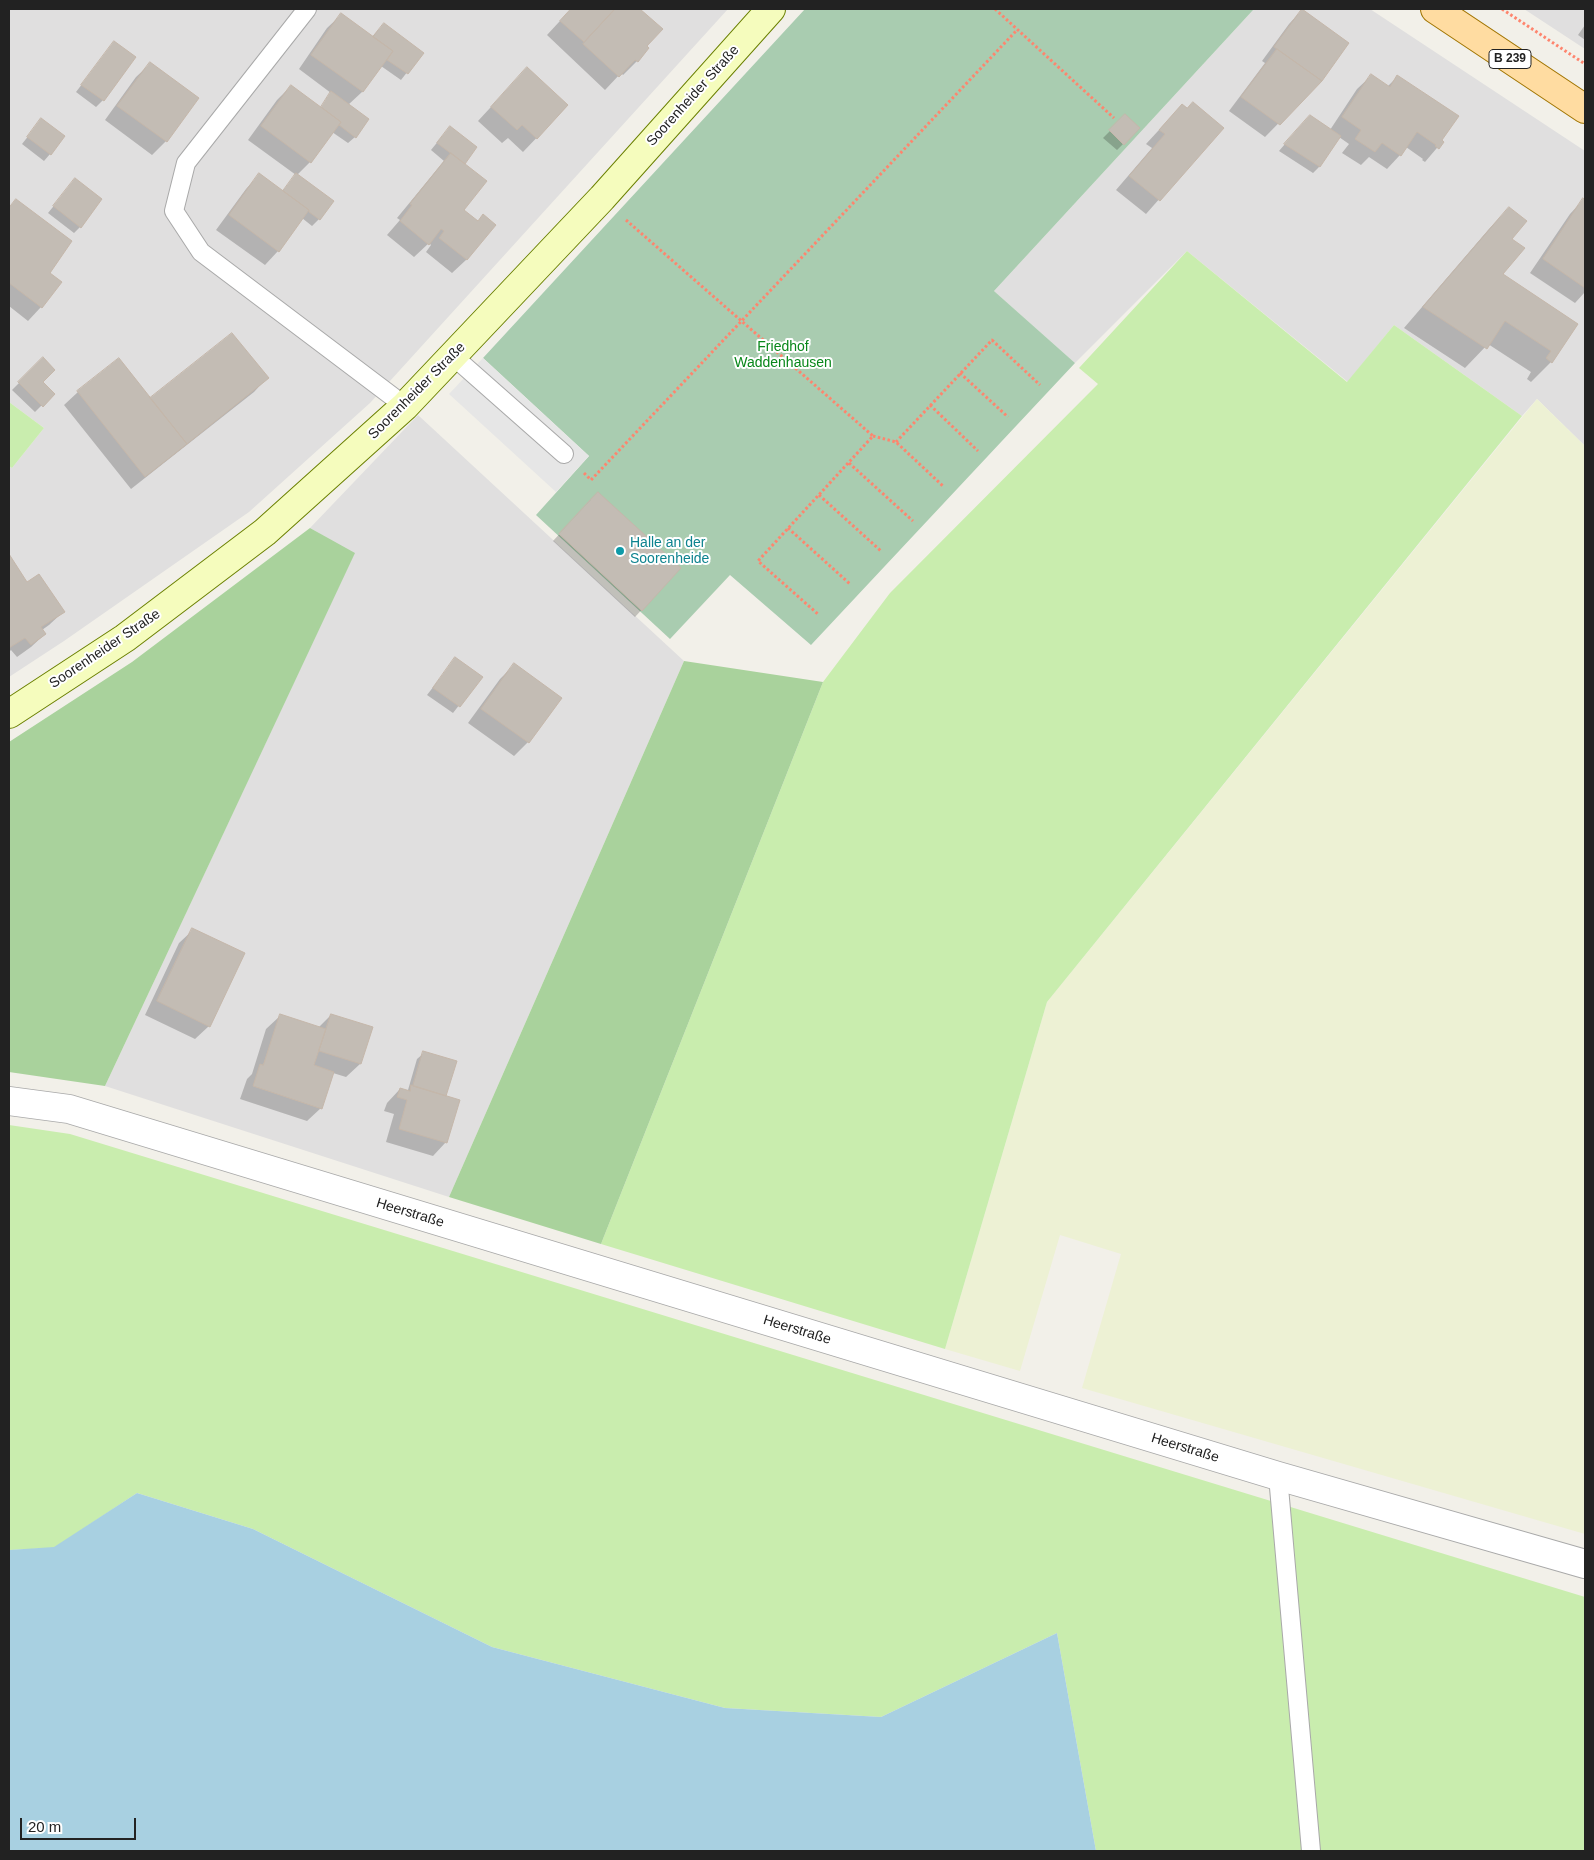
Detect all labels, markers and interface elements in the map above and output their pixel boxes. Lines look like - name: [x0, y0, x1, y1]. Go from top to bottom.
- street label: Soorenheider Straße: [643, 42, 743, 150]
- road number: B 239: [1489, 50, 1531, 68]
- street label: Soorenheider Straße: [365, 339, 469, 443]
- park label: Friedhof Waddenhausen: [734, 339, 832, 372]
- place label: Halle an der Soorenheide: [630, 535, 709, 568]
- marker: Halle an der Soorenheide: [614, 545, 626, 557]
- street label: Soorenheider Straße: [46, 606, 164, 692]
- street label: Heerstraße: [374, 1195, 446, 1231]
- street label: Heerstraße: [761, 1312, 833, 1348]
- street label: Heerstraße: [1149, 1430, 1221, 1466]
- scale bar: [22, 1808, 139, 1840]
- text: 20 m: [28, 1818, 61, 1835]

